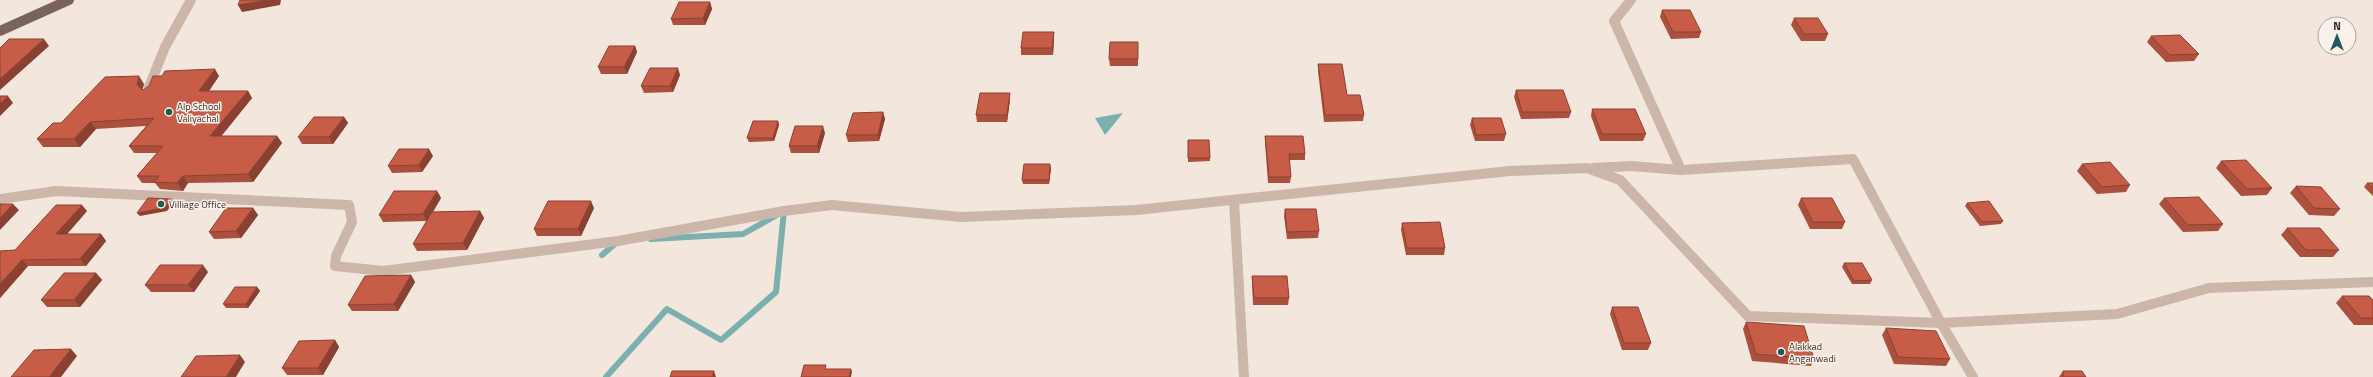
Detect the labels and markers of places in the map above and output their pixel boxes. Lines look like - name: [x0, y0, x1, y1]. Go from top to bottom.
- place label: Alp School Valiyachal: [177, 99, 221, 126]
- marker: Alp School Valiyachal: [164, 107, 174, 117]
- place label: Villiage Office: [169, 197, 226, 212]
- marker: Villiage Office: [156, 199, 166, 209]
- place label: Alakkad Anganwadi: [1789, 339, 1836, 366]
- marker: Alakkad Anganwadi: [1776, 347, 1786, 357]

